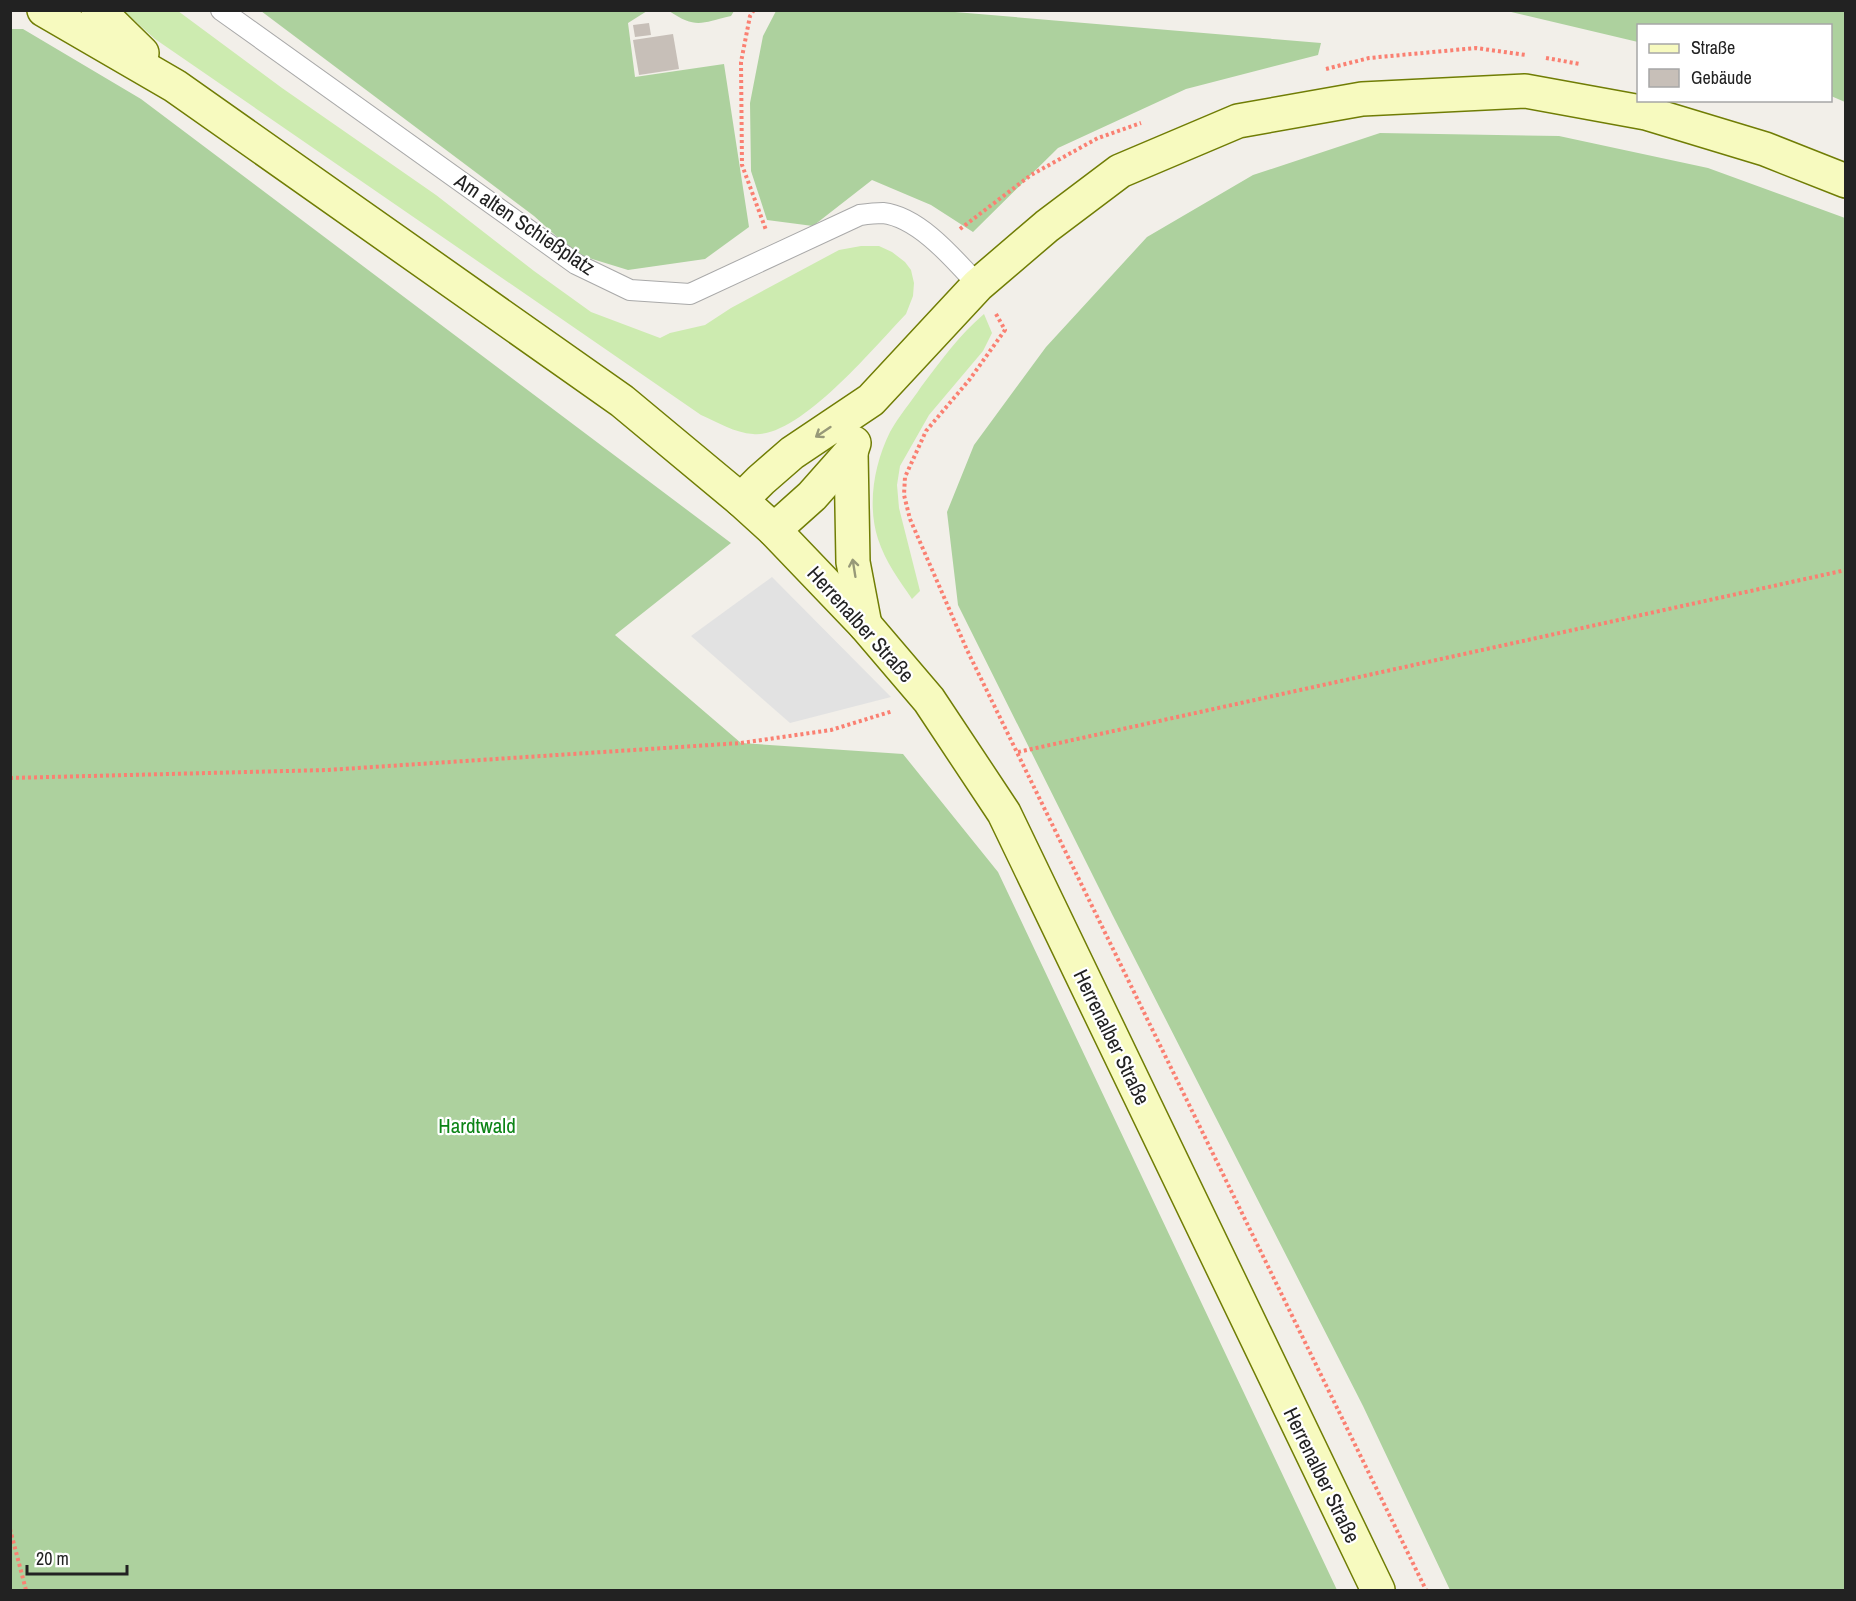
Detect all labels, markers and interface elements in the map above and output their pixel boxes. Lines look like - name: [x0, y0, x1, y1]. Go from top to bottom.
- legend: [1637, 24, 1832, 102]
- text: Straße: [1691, 35, 1735, 60]
- text: Gebäude: [1691, 65, 1752, 90]
- street label: Am alten Schießplatz: [448, 166, 601, 282]
- one-way arrow: [814, 426, 831, 439]
- one-way arrow: [848, 558, 859, 578]
- street label: Herrenalber Straße: [801, 560, 921, 688]
- street label: Herrenalber Straße: [1067, 964, 1157, 1110]
- park label: Hardtwald: [438, 1111, 516, 1140]
- street label: Herrenalber Straße: [1277, 1402, 1367, 1548]
- scale bar: [27, 1538, 128, 1576]
- text: 20 m: [36, 1546, 69, 1571]

